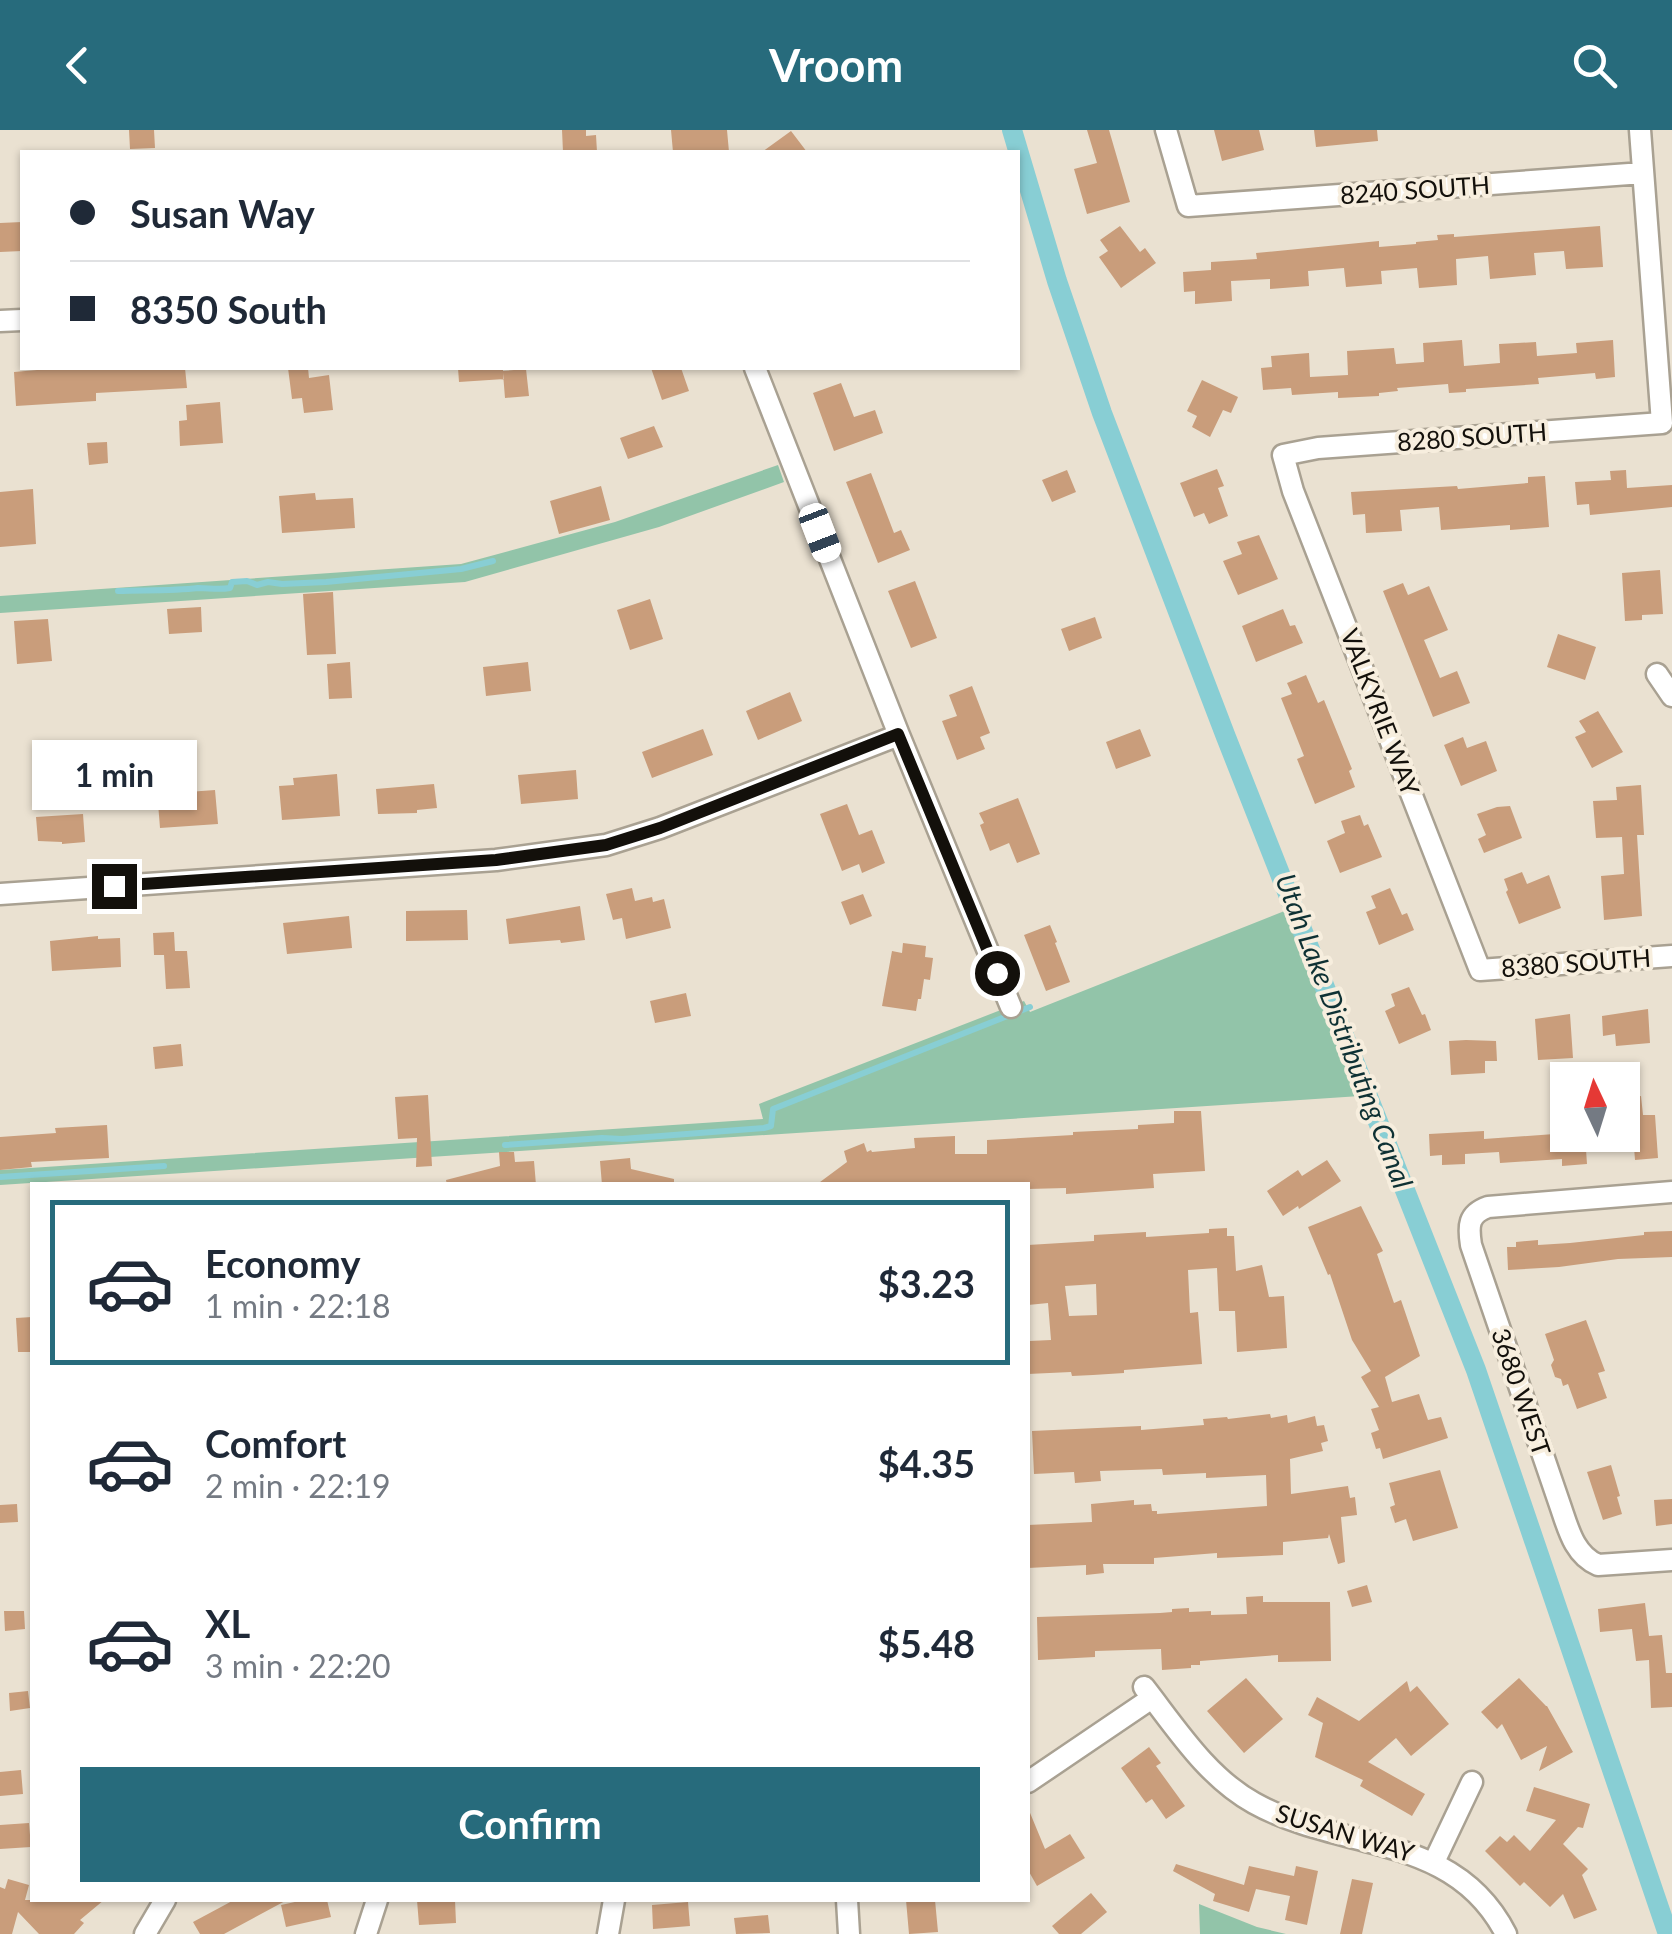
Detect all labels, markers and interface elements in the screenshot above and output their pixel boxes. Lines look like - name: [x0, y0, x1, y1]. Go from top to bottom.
- icon: back: [50, 38, 105, 93]
- text: Vroom: [769, 38, 903, 92]
- icon: search: [1567, 38, 1622, 93]
- street label: 8240 SOUTH: [1339, 169, 1491, 209]
- text: Susan Way: [130, 190, 315, 236]
- text: 8350 South: [130, 286, 327, 332]
- street label: 8280 SOUTH: [1396, 416, 1548, 456]
- car: [795, 500, 845, 566]
- street label: VALKYRIE WAY: [1335, 624, 1427, 800]
- callout: 1 min: [32, 741, 196, 811]
- text: 1 min: [75, 755, 154, 794]
- route end: [92, 864, 137, 909]
- water label: Utah Lake Distributing Canal: [1269, 868, 1421, 1193]
- street label: 8380 SOUTH: [1500, 942, 1652, 982]
- route start: [975, 951, 1020, 996]
- north arrow: [1550, 1062, 1640, 1152]
- map controls: [1550, 1062, 1640, 1152]
- icon: car: [85, 1238, 175, 1328]
- text: Economy: [205, 1240, 360, 1286]
- text: $3.23: [878, 1260, 975, 1306]
- text: 1 min · 22:18: [205, 1286, 391, 1325]
- street label: 3680 WEST: [1486, 1324, 1558, 1460]
- icon: car: [85, 1418, 175, 1508]
- text: Comfort: [205, 1420, 346, 1466]
- text: $4.35: [878, 1440, 975, 1486]
- text: 2 min · 22:19: [205, 1466, 391, 1505]
- icon: car: [85, 1598, 175, 1688]
- text: XL: [205, 1600, 250, 1646]
- text: $5.48: [878, 1620, 975, 1666]
- text: 3 min · 22:20: [205, 1646, 391, 1685]
- button: Confirm: [80, 1767, 980, 1882]
- street label: SUSAN WAY: [1273, 1797, 1418, 1867]

